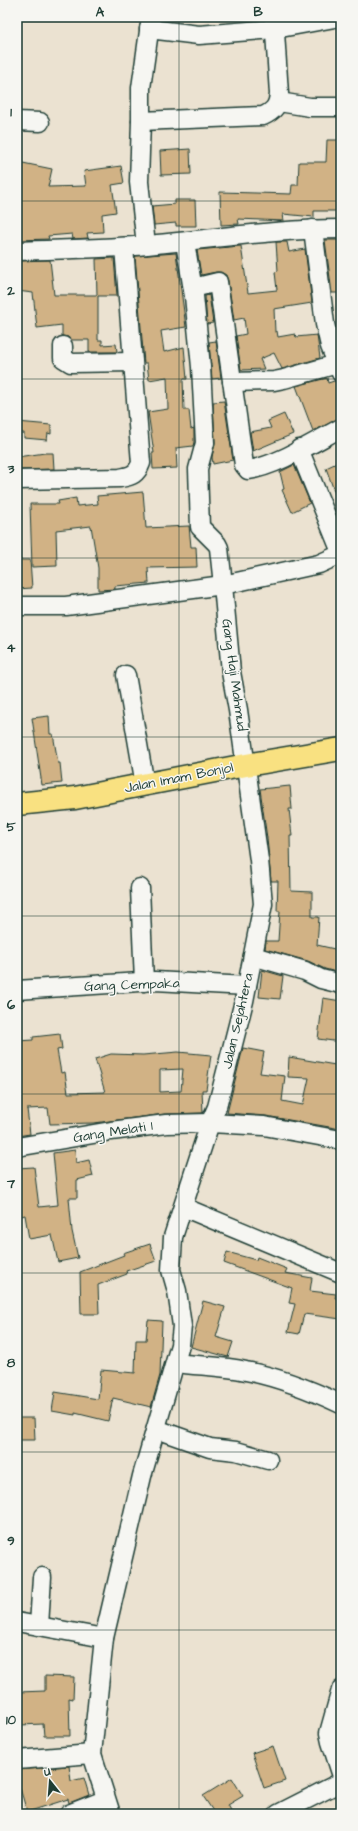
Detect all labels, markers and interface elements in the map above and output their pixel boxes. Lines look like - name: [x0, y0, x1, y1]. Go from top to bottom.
- text: A: [96, 3, 105, 21]
- text: B: [253, 3, 263, 21]
- text: 1: [10, 103, 12, 121]
- text: 2: [6, 282, 15, 300]
- text: 3: [7, 460, 15, 478]
- street label: Gang Haji Mahmud: [216, 618, 252, 732]
- text: 4: [7, 639, 16, 657]
- street label: Jalan Imam Bonjol: [123, 758, 235, 798]
- text: 5: [6, 818, 16, 836]
- street label: Jalan Sejahtera: [217, 971, 259, 1071]
- street label: Gang Cempaka: [84, 973, 180, 997]
- text: 6: [7, 996, 16, 1014]
- street label: Gang Melati 1: [72, 1116, 154, 1148]
- text: 7: [6, 1175, 16, 1193]
- text: 8: [7, 1354, 16, 1372]
- text: 9: [7, 1532, 15, 1550]
- text: 10: [6, 1711, 17, 1729]
- north arrow: [30, 1761, 70, 1801]
- text: U: [41, 1764, 52, 1780]

